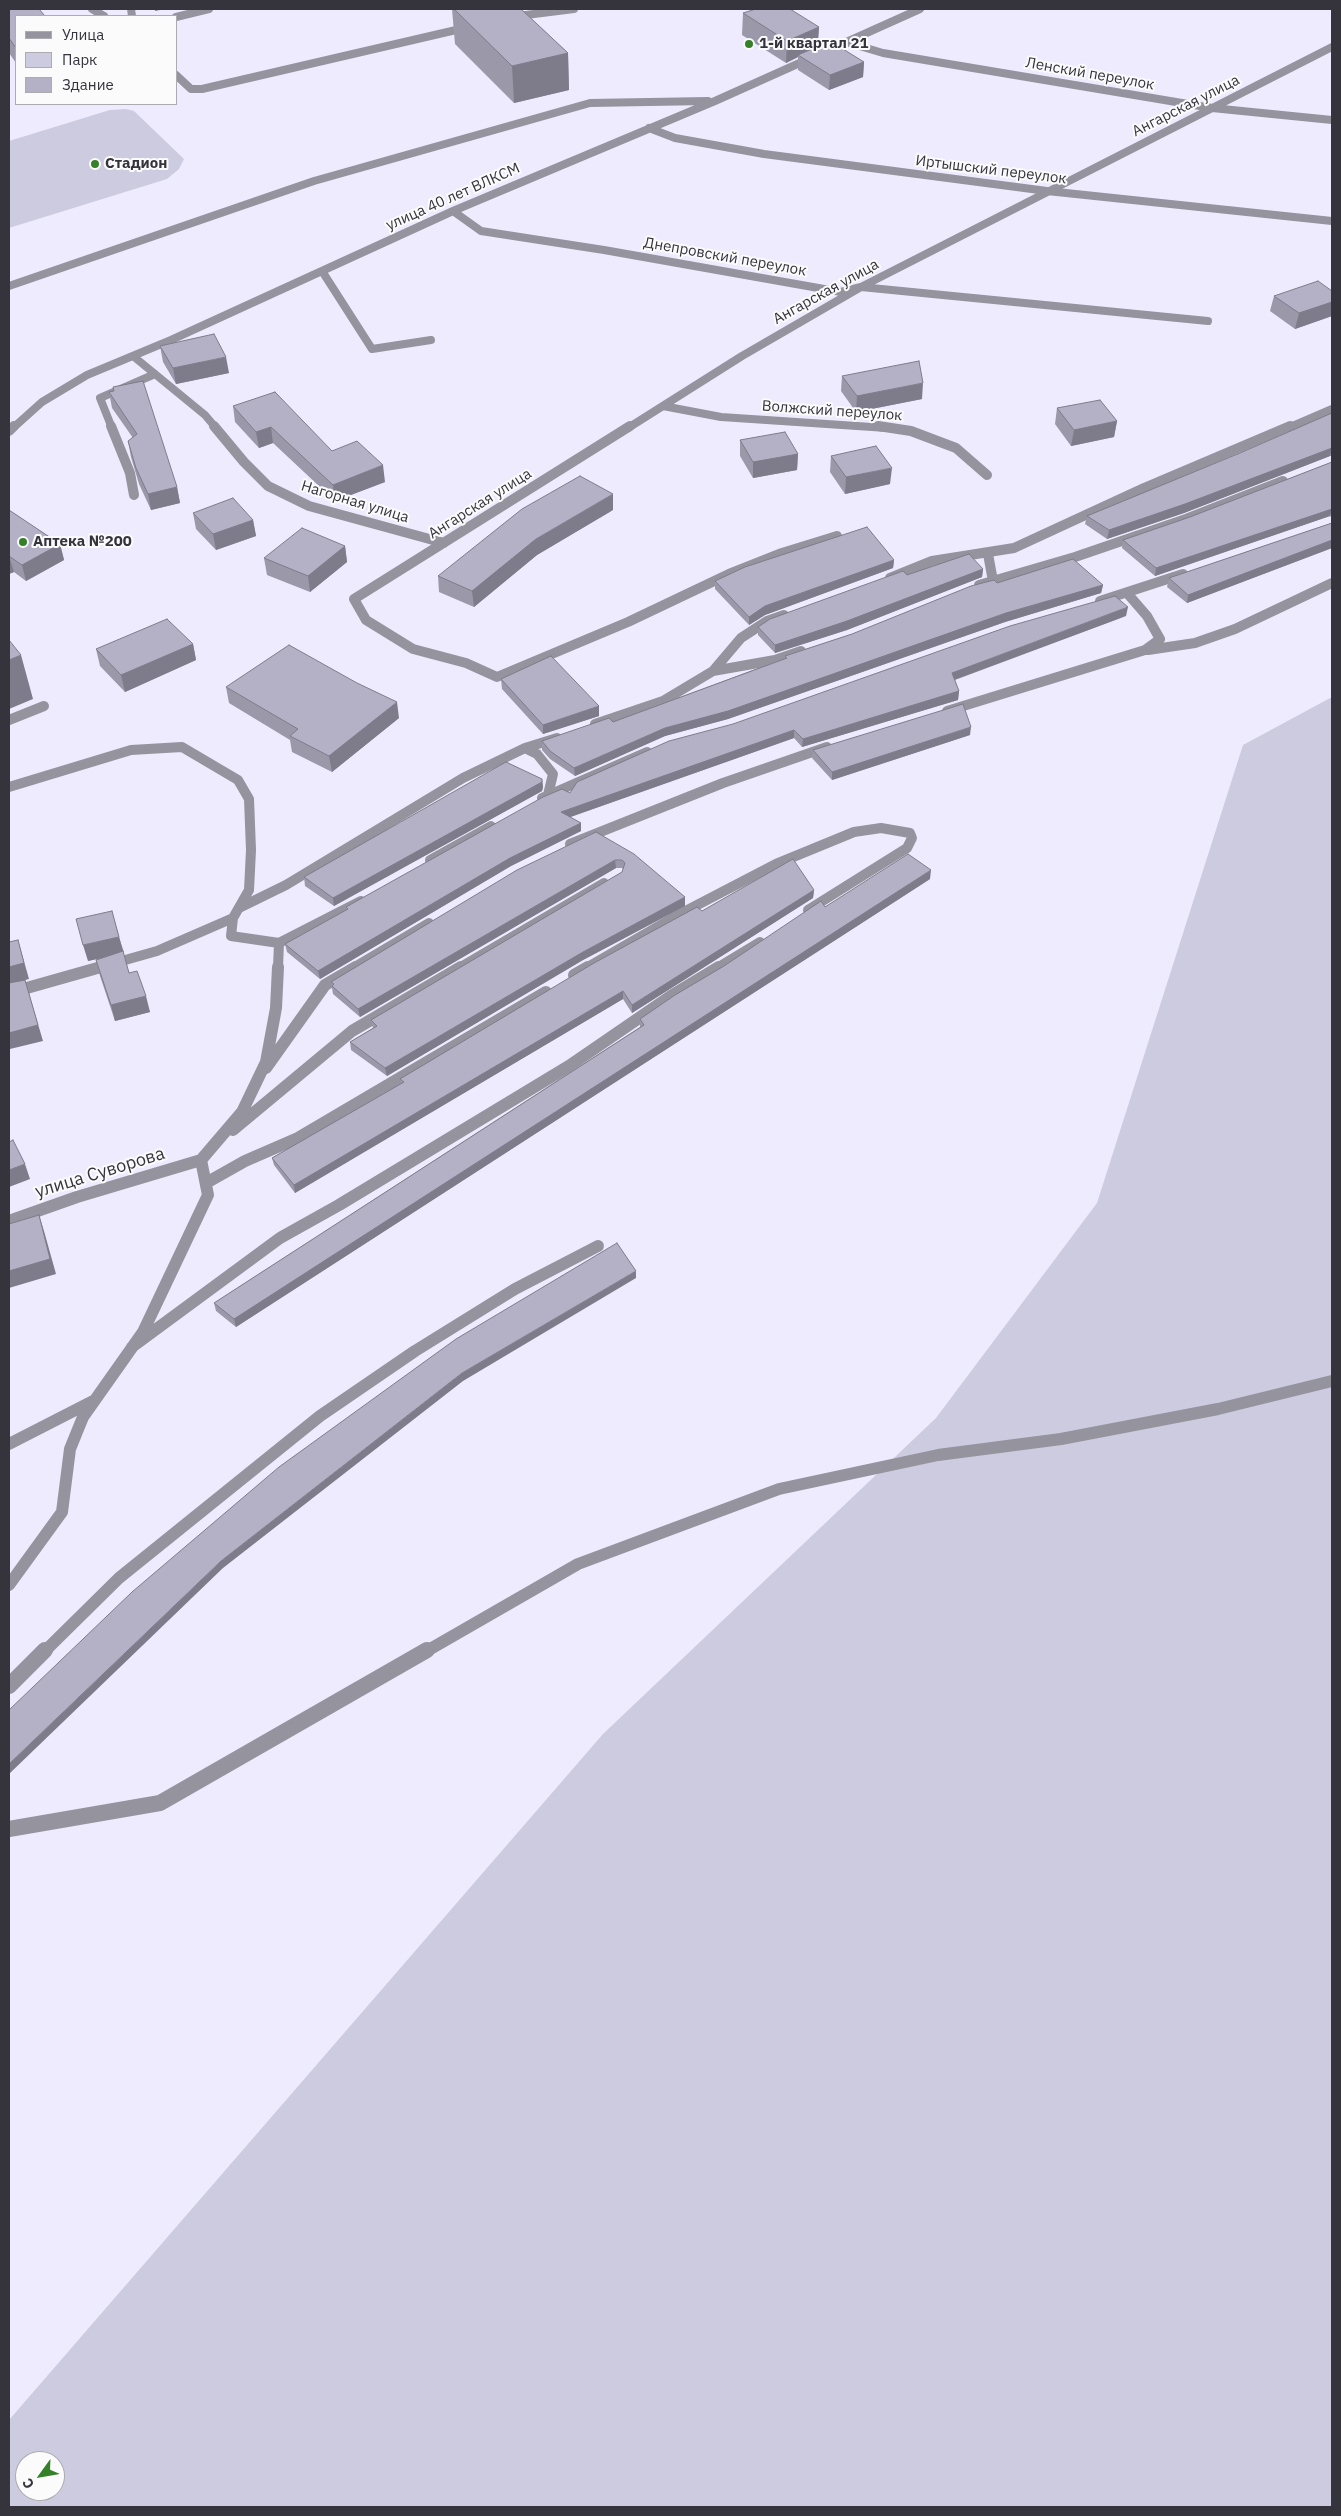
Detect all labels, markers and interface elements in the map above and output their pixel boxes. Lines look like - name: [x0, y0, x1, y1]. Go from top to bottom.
- legend: [15, 15, 178, 105]
- text: Улица: [62, 25, 104, 44]
- place label: 1-й квартал 21: [759, 35, 868, 53]
- marker: 1-й квартал 21: [743, 38, 755, 50]
- text: Парк: [62, 50, 97, 69]
- street label: Ленский переулок: [1024, 54, 1156, 94]
- street label: Ангарская улица: [1129, 71, 1243, 141]
- text: Здание: [62, 75, 114, 94]
- street label: Иртышский переулок: [914, 152, 1068, 188]
- place label: Стадион: [105, 155, 167, 173]
- marker: Стадион: [89, 158, 101, 170]
- street label: улица 40 лет ВЛКСМ: [383, 159, 523, 235]
- street label: Днепровский переулок: [642, 234, 808, 280]
- street label: Ангарская улица: [770, 255, 882, 329]
- street label: Волжский переулок: [761, 397, 903, 425]
- street label: Ангарская улица: [425, 465, 535, 543]
- street label: Нагорная улица: [299, 477, 411, 527]
- place label: Аптека №200: [33, 533, 132, 551]
- marker: Аптека №200: [17, 536, 29, 548]
- street label: улица Суворова: [33, 1143, 167, 1203]
- north arrow: [15, 2451, 65, 2501]
- text: С: [18, 2475, 38, 2492]

